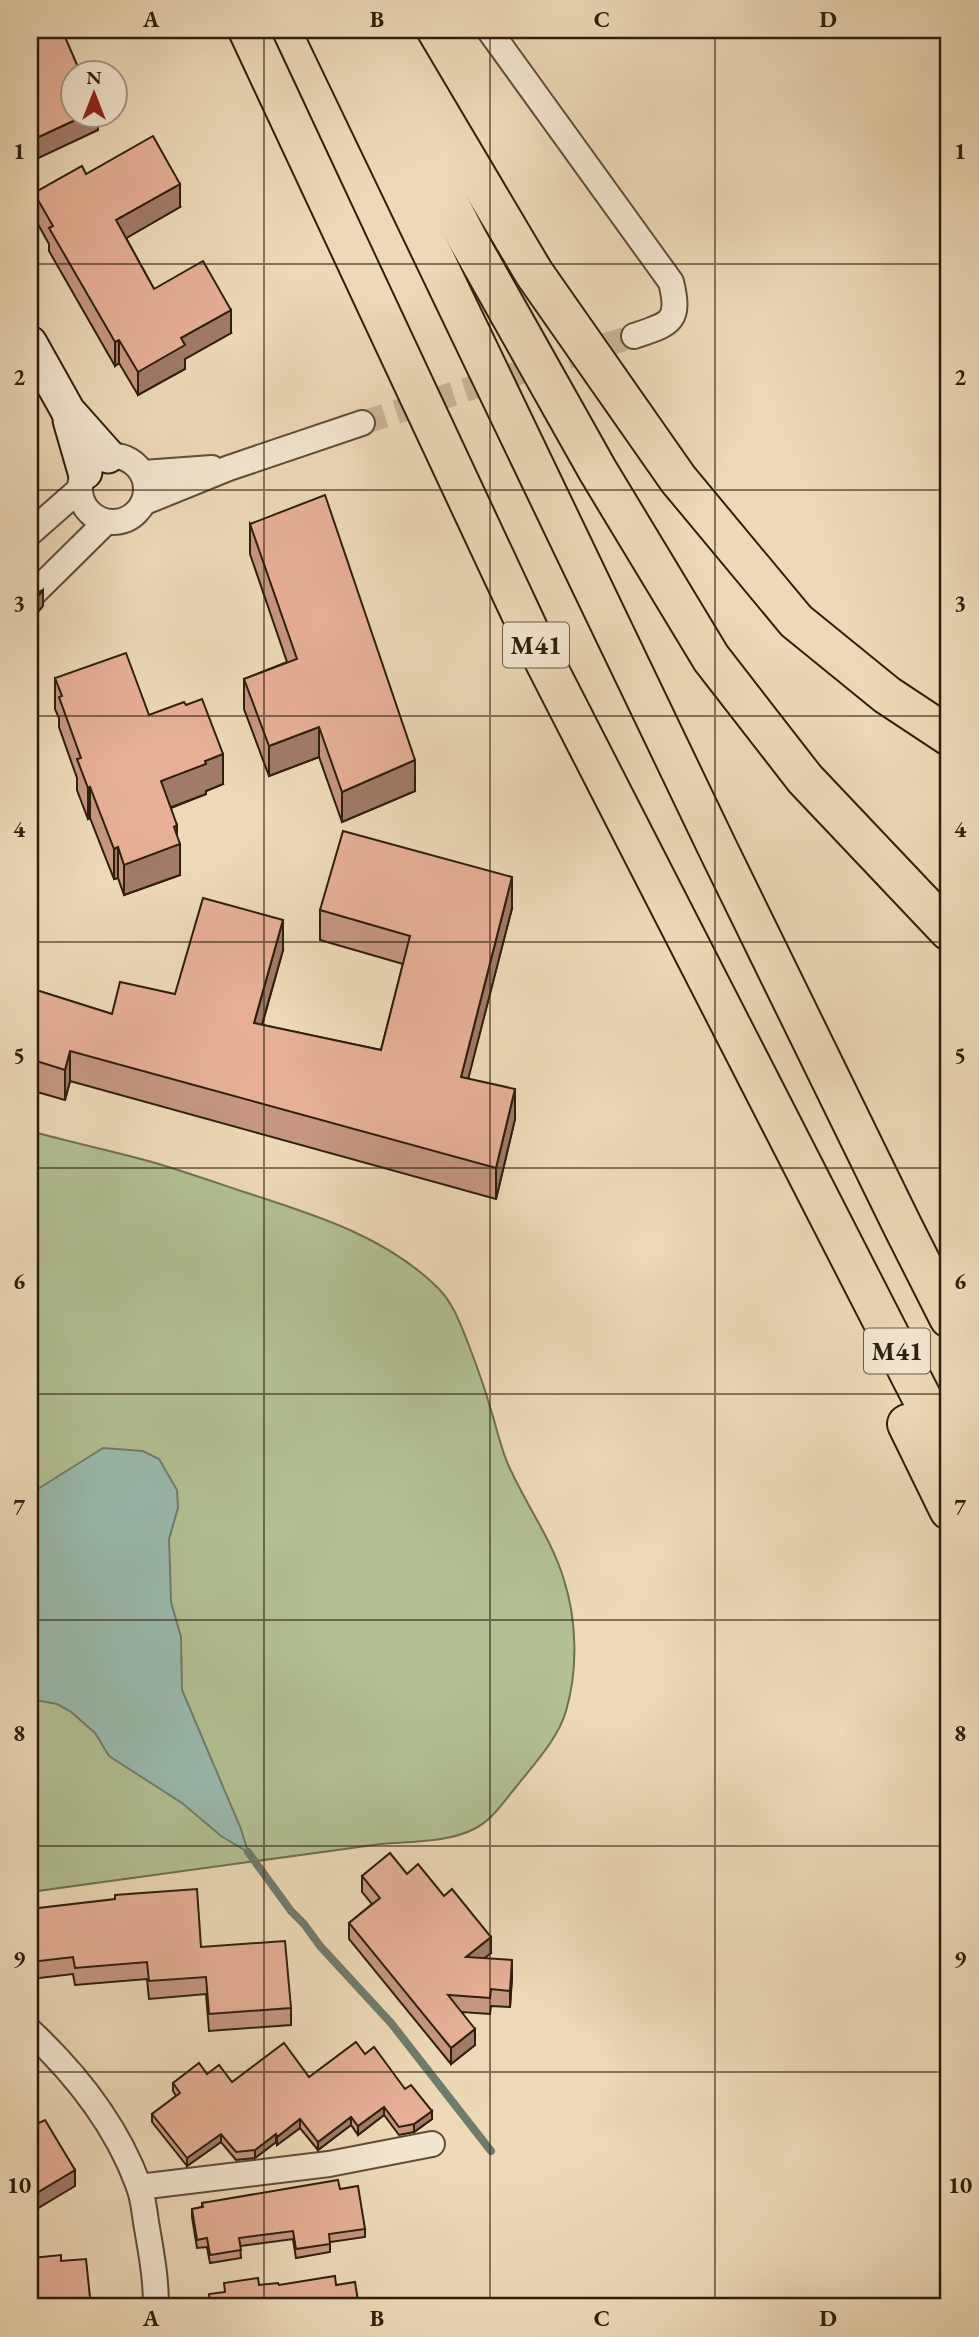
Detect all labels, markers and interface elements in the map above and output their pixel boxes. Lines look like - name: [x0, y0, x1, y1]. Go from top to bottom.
- text: A: [142, 4, 160, 34]
- text: B: [370, 4, 384, 34]
- text: C: [594, 4, 610, 34]
- text: D: [819, 4, 837, 34]
- north arrow: [60, 60, 130, 130]
- text: N: [86, 65, 102, 90]
- text: 1: [13, 136, 25, 166]
- text: 1: [954, 136, 966, 166]
- text: 2: [13, 362, 25, 392]
- text: 2: [954, 362, 966, 392]
- text: 3: [13, 588, 25, 618]
- text: 3: [954, 588, 966, 618]
- road number: M41: [503, 622, 569, 667]
- text: 4: [13, 814, 26, 844]
- text: 4: [954, 814, 967, 844]
- text: 5: [13, 1040, 25, 1070]
- text: 5: [954, 1040, 966, 1070]
- text: 6: [13, 1266, 25, 1296]
- text: 6: [954, 1266, 966, 1296]
- road number: M41: [864, 1328, 930, 1374]
- text: 7: [13, 1492, 26, 1522]
- text: 7: [954, 1492, 967, 1522]
- text: 8: [13, 1718, 25, 1748]
- text: 8: [954, 1718, 966, 1748]
- text: 9: [13, 1944, 25, 1974]
- text: 9: [954, 1944, 966, 1974]
- text: 10: [7, 2170, 31, 2200]
- text: 10: [948, 2170, 972, 2200]
- text: A: [142, 2303, 160, 2333]
- text: B: [370, 2303, 384, 2333]
- text: C: [594, 2303, 610, 2333]
- text: D: [819, 2303, 837, 2333]

